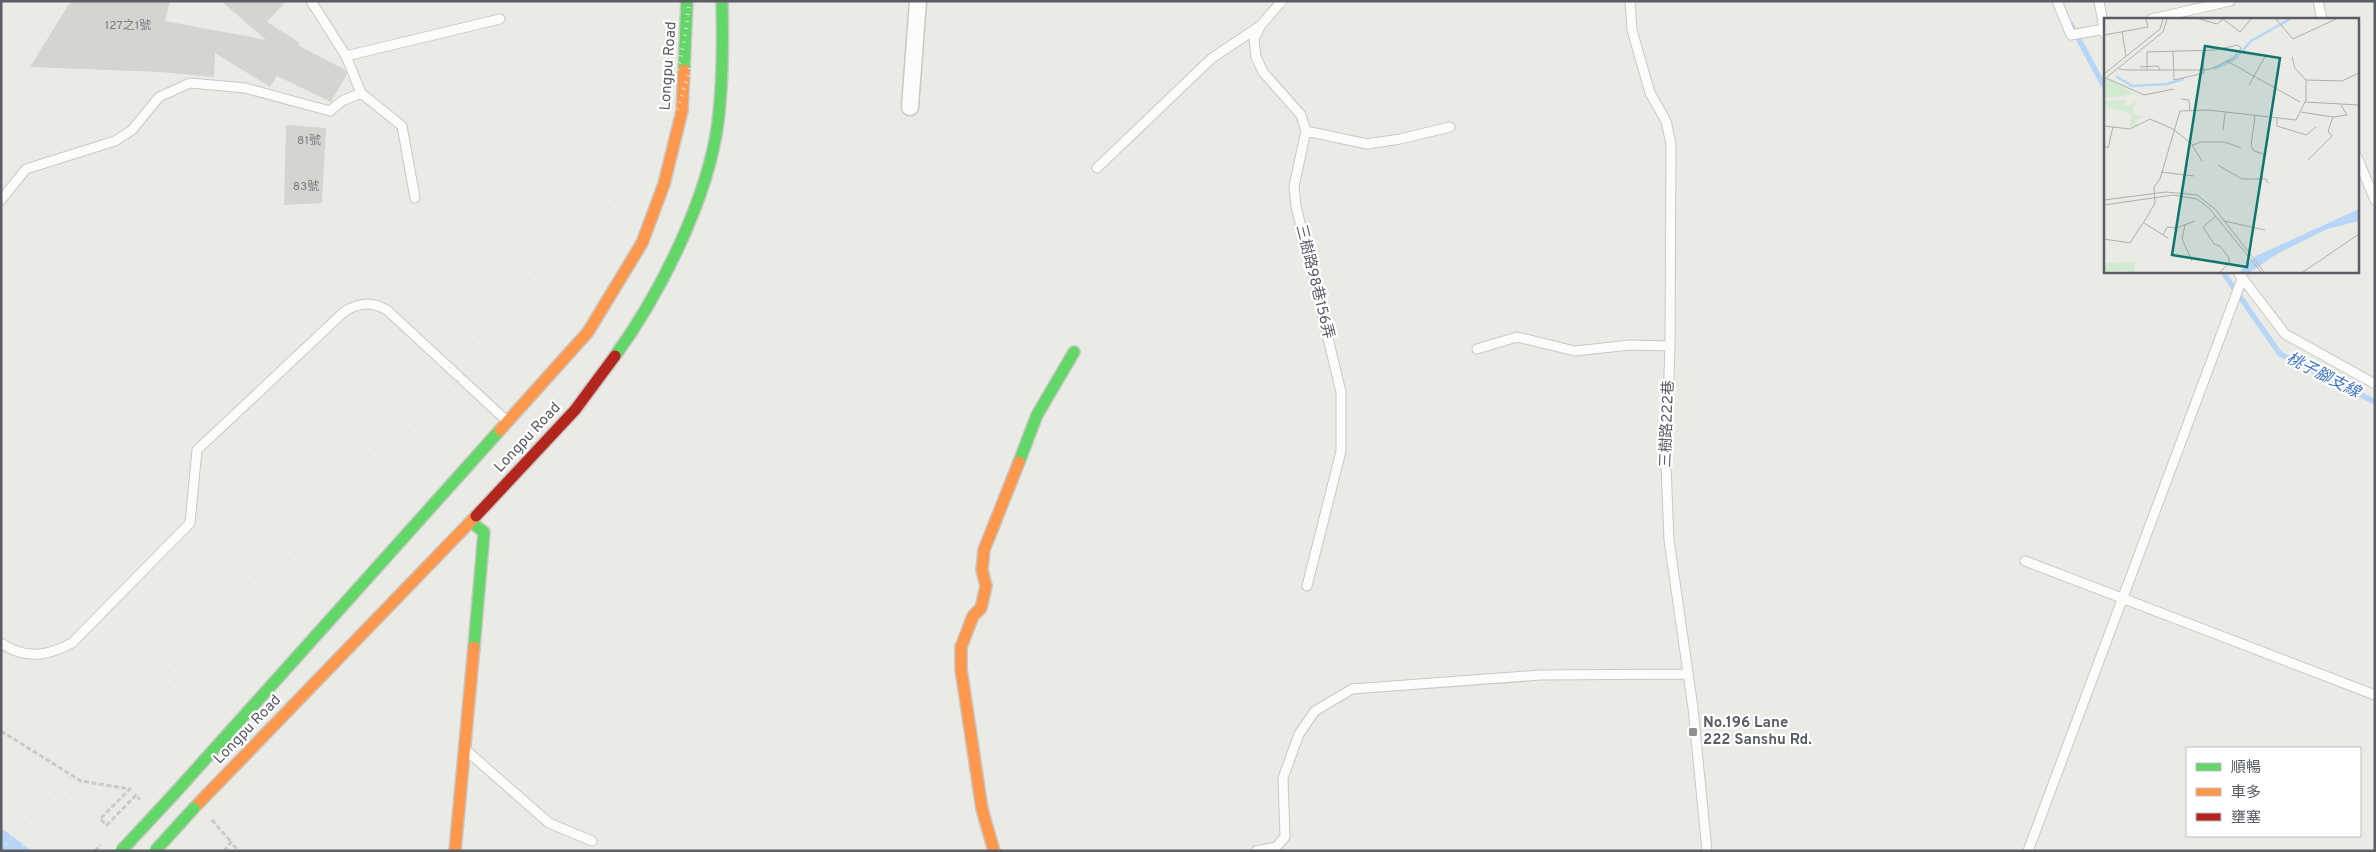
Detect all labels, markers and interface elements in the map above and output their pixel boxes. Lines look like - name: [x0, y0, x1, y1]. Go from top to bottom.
- house number: 127之1號: [105, 18, 151, 34]
- inset map: [2104, 18, 2358, 272]
- street label: Longpu Road: [656, 21, 682, 111]
- house number: 81號: [297, 133, 321, 149]
- house number: 83號: [293, 179, 319, 195]
- street label: 三樹路98巷156弄: [1291, 223, 1338, 341]
- water label: 桃子腳支線: [2283, 349, 2365, 404]
- street label: 三樹路222巷: [1656, 380, 1679, 468]
- street label: Longpu Road: [491, 399, 565, 477]
- street label: Longpu Road: [210, 691, 286, 769]
- place label: No.196 Lane 222 Sanshu Rd.: [1703, 714, 1812, 750]
- marker: No.196 Lane 222 Sanshu Rd.: [1687, 726, 1699, 738]
- legend: [2186, 747, 2361, 837]
- text: 順暢: [2231, 759, 2261, 778]
- text: 車多: [2231, 784, 2261, 803]
- text: 壅塞: [2231, 809, 2261, 828]

